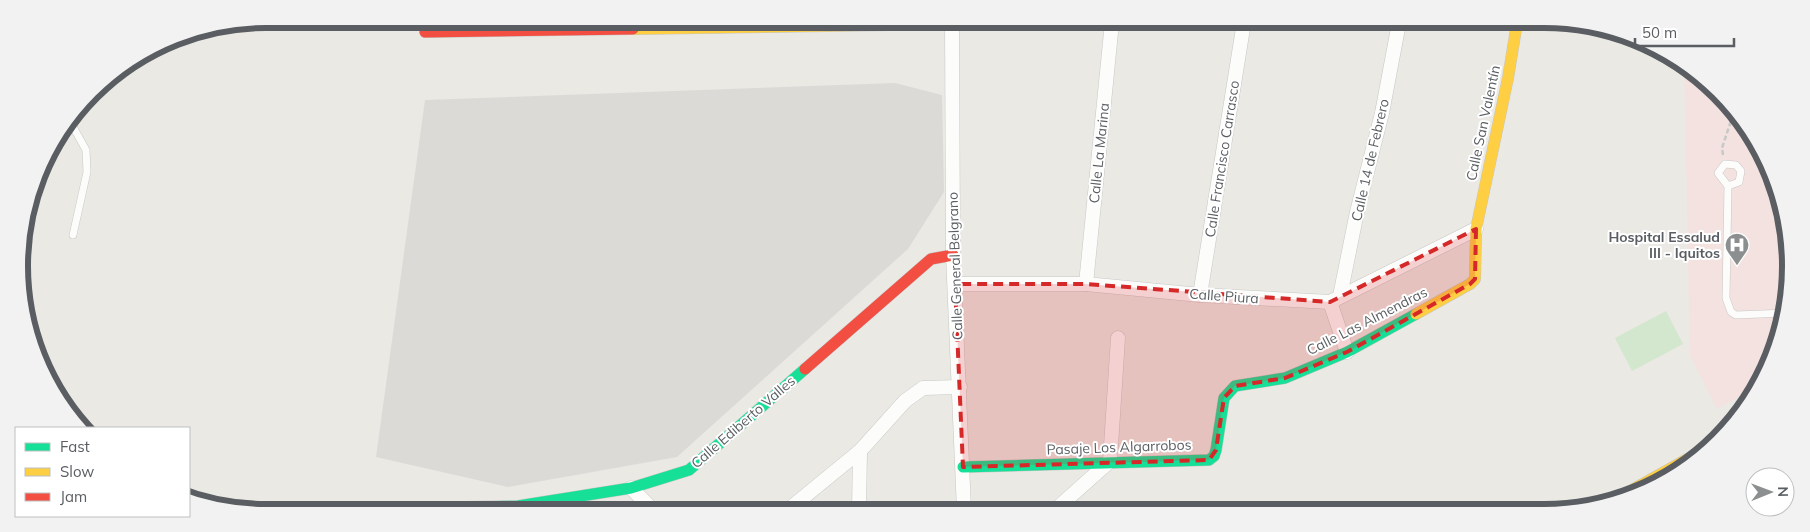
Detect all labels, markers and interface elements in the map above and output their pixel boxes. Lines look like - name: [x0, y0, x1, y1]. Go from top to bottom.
- scale bar: [1635, 15, 1734, 47]
- text: 50 m: [1642, 23, 1677, 42]
- street label: Calle San Valentín: [1462, 64, 1504, 182]
- street label: Calle Francisco Carrasco: [1201, 79, 1243, 239]
- street label: Calle 14 de Febrero: [1347, 97, 1393, 223]
- street label: Calle La Marina: [1085, 102, 1113, 204]
- street label: Calle General Belgrano: [943, 192, 967, 340]
- place label: Hospital Essalud III - Iquitos: [1608, 228, 1720, 262]
- hospital icon: Hospital Essalud III - Iquitos: [1724, 232, 1750, 266]
- street label: Calle Las Almendras: [1304, 283, 1430, 359]
- street label: Calle Piura: [1189, 285, 1259, 307]
- street label: Calle Ediberto Valles: [687, 372, 799, 472]
- legend: [15, 427, 190, 517]
- street label: Pasaje Los Algarrobos: [1046, 435, 1192, 459]
- text: Fast: [60, 437, 90, 456]
- text: Slow: [60, 462, 94, 481]
- north arrow: [1745, 467, 1795, 517]
- text: N: [1774, 486, 1792, 497]
- text: Jam: [60, 487, 87, 506]

